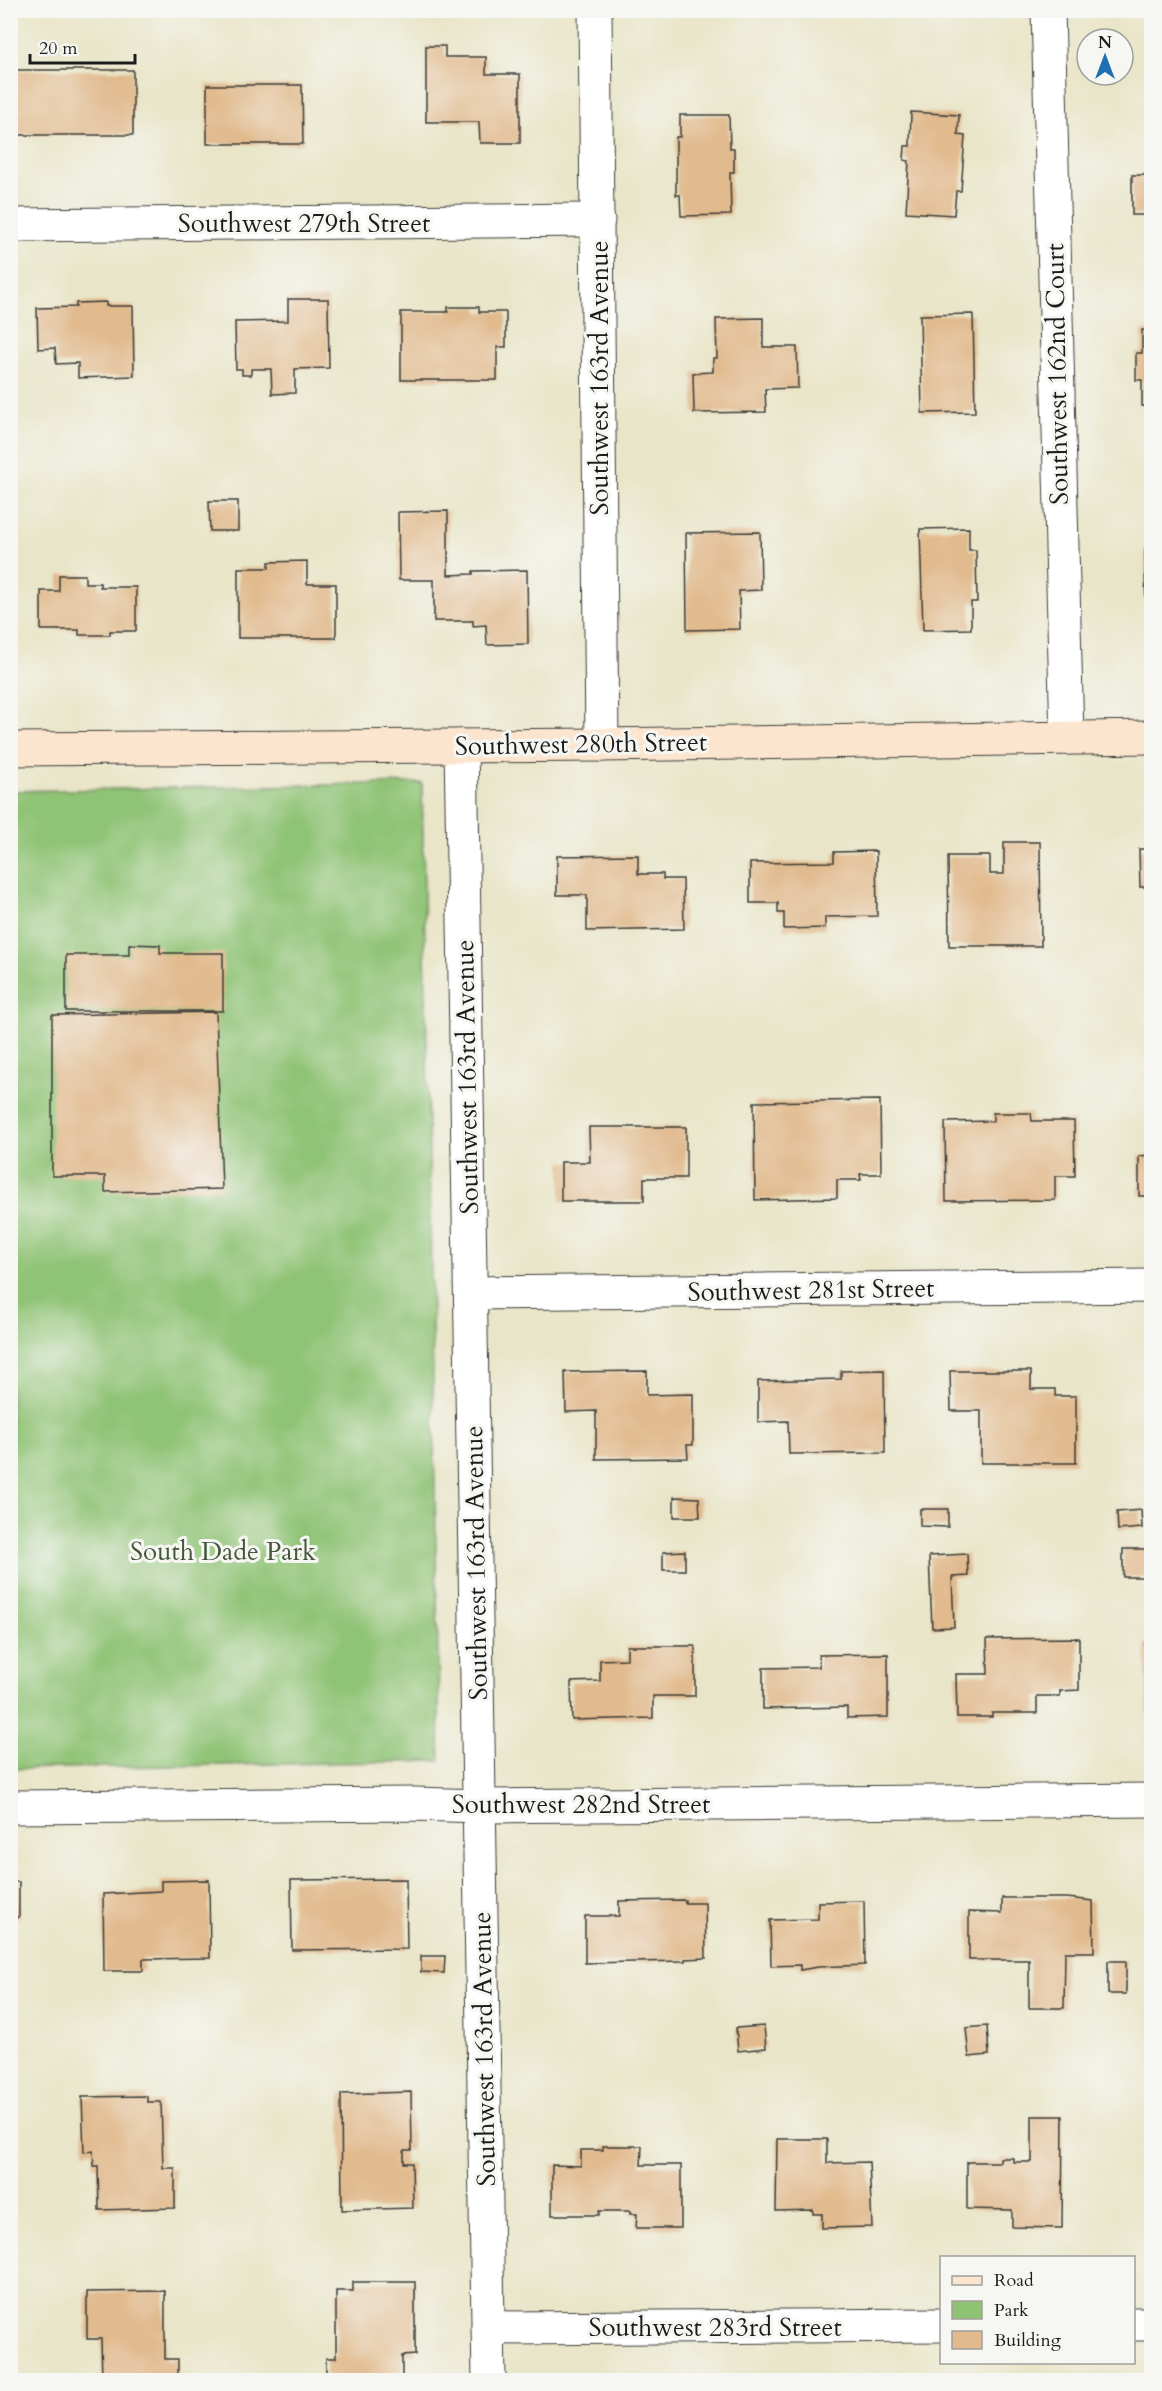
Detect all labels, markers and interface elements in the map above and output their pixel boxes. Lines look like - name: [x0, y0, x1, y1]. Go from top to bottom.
- scale bar: [30, 27, 135, 65]
- north arrow: [1075, 27, 1135, 87]
- text: N: [1098, 32, 1112, 54]
- text: 20 m: [39, 36, 78, 61]
- street label: Southwest 279th Street: [178, 206, 430, 241]
- street label: Southwest 163rd Avenue: [582, 241, 617, 515]
- street label: Southwest 162nd Court: [1037, 243, 1077, 505]
- street label: Southwest 280th Street: [455, 724, 707, 764]
- street label: Southwest 163rd Avenue: [447, 939, 487, 1215]
- street label: Southwest 281st Street: [687, 1270, 935, 1310]
- street label: Southwest 163rd Avenue: [456, 1425, 496, 1701]
- park label: South Dade Park: [130, 1534, 316, 1569]
- street label: Southwest 282nd Street: [452, 1787, 710, 1822]
- street label: Southwest 163rd Avenue: [464, 1911, 504, 2187]
- legend: [940, 2256, 1135, 2364]
- text: Road: [994, 2268, 1034, 2293]
- text: Park: [994, 2298, 1029, 2323]
- street label: Southwest 283rd Street: [588, 2310, 842, 2345]
- text: Building: [994, 2328, 1062, 2353]

